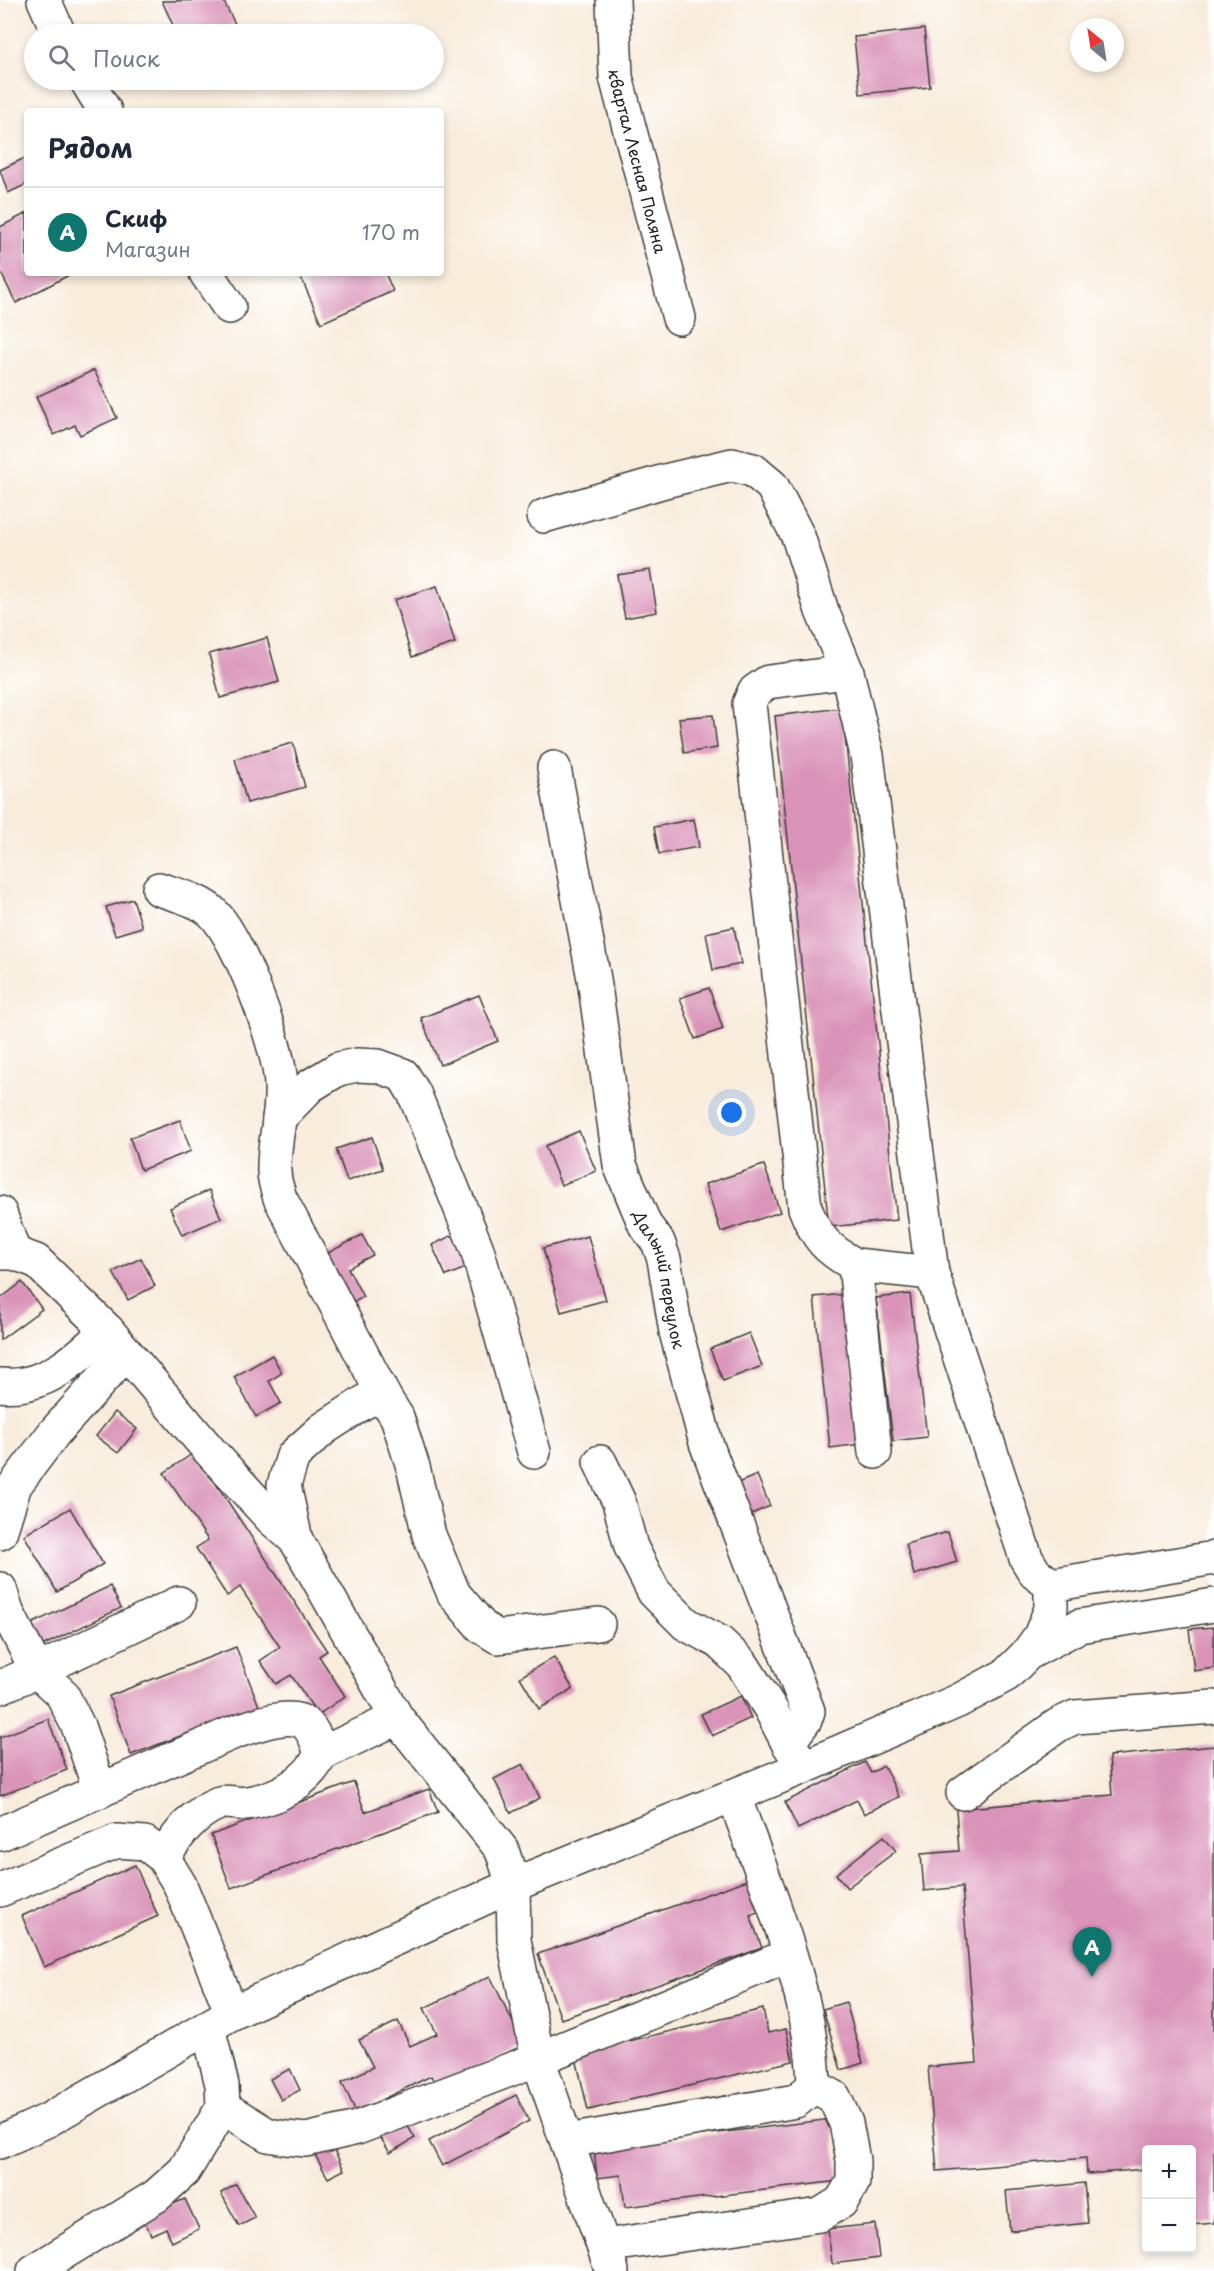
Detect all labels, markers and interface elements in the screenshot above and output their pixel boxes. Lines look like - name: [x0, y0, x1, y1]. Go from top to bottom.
- north arrow: [1070, 18, 1124, 72]
- search box: [24, 24, 444, 90]
- icon: search: [45, 41, 78, 74]
- text: Поиск: [93, 41, 160, 74]
- street label: квартал Лесная Поляна: [604, 69, 674, 256]
- text: Рядом: [48, 128, 133, 167]
- text: Скиф: [105, 201, 167, 234]
- text: A: [60, 217, 75, 247]
- text: 170 m: [362, 217, 420, 247]
- text: Магазин: [105, 234, 191, 264]
- your location: [717, 1098, 746, 1127]
- street label: Дальний переулок: [628, 1206, 692, 1352]
- pin: A: [1072, 1928, 1112, 1977]
- map controls: [1142, 2145, 1196, 2253]
- button: +: [1142, 2145, 1196, 2199]
- button: −: [1142, 2199, 1196, 2253]

